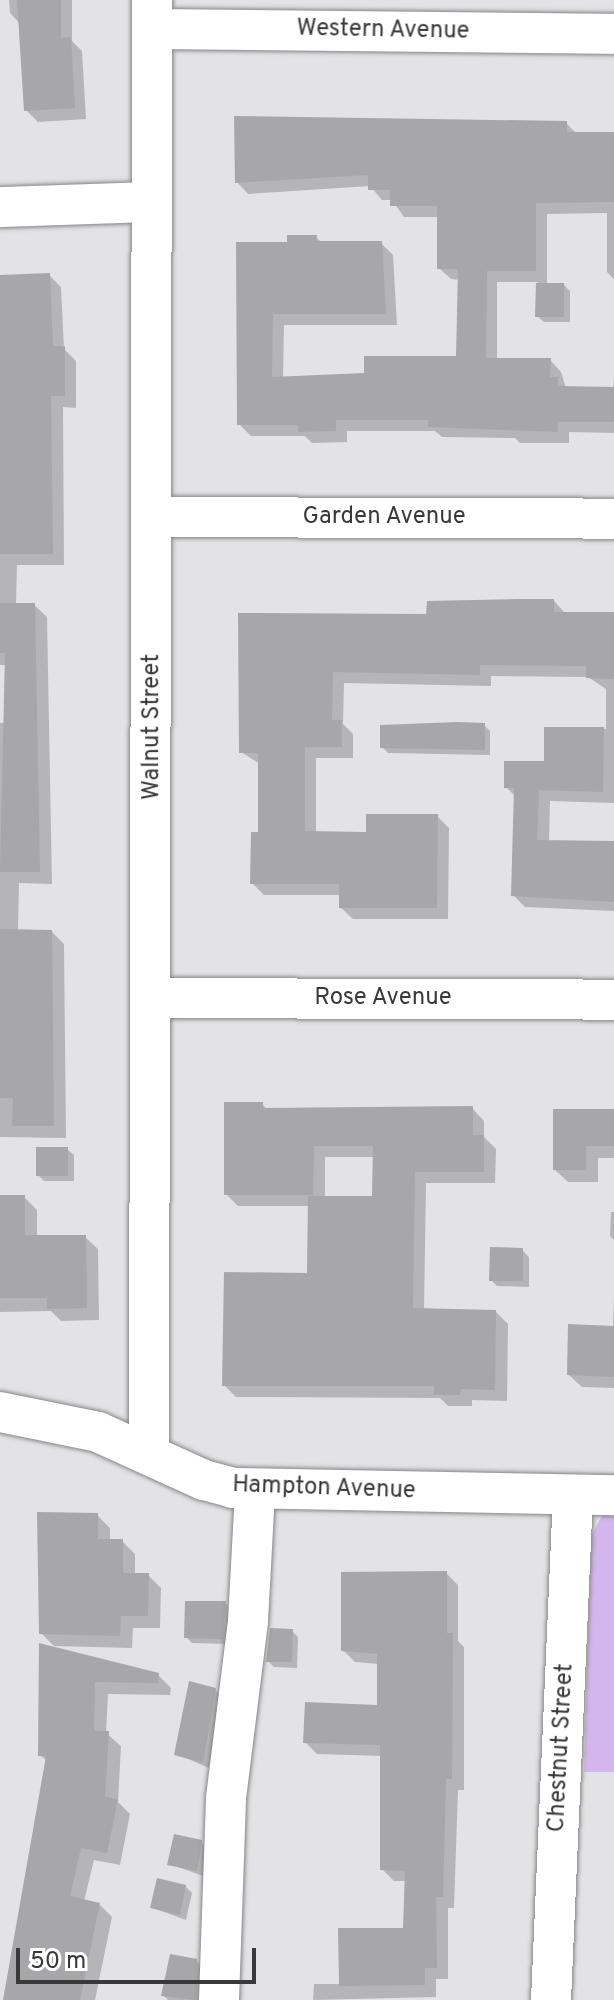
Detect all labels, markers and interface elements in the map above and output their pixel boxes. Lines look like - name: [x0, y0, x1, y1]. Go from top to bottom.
- street label: Western Avenue: [296, 15, 470, 47]
- street label: Garden Avenue: [302, 504, 466, 532]
- street label: Walnut Street: [139, 654, 167, 800]
- street label: Rose Avenue: [314, 985, 452, 1013]
- street label: Hampton Avenue: [231, 1471, 417, 1507]
- street label: Chestnut Street: [543, 1663, 581, 1833]
- scale bar: [20, 1932, 260, 1982]
- text: 50 m: [30, 1947, 86, 1977]

